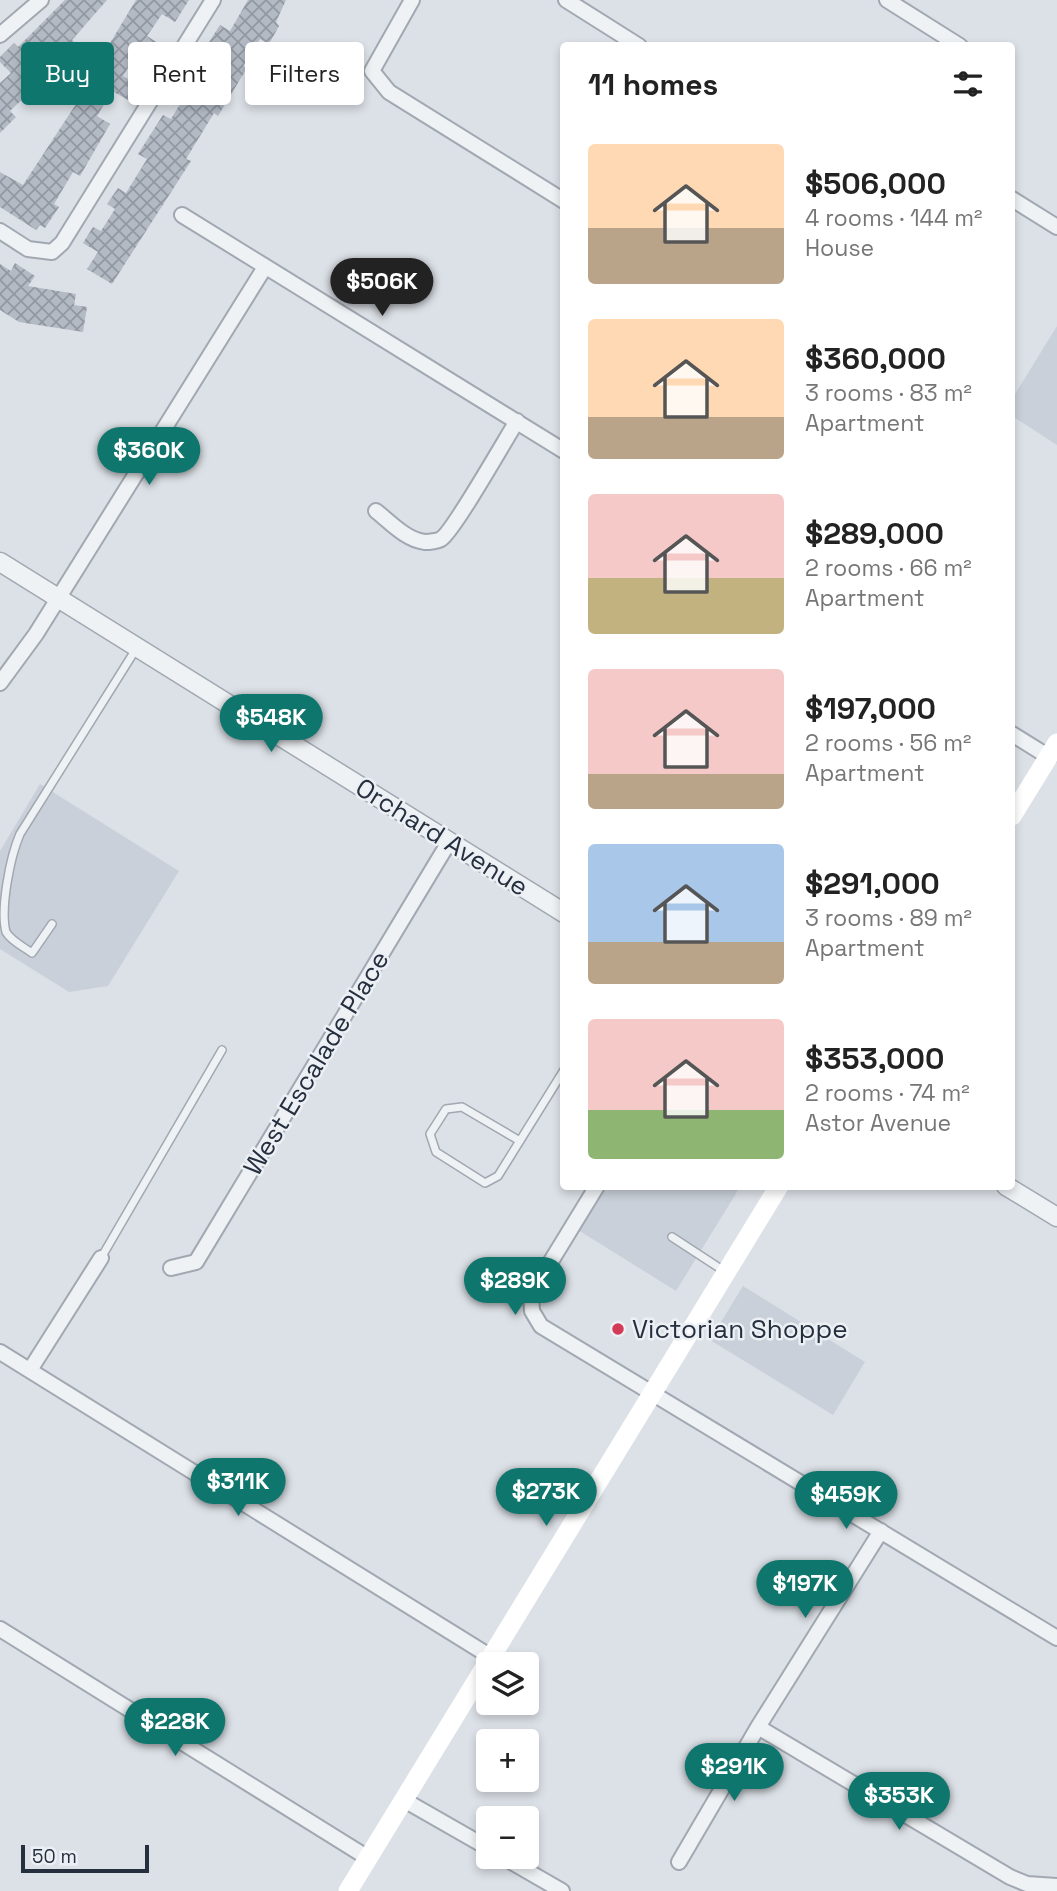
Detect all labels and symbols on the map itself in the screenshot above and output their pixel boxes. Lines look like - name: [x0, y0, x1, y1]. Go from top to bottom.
- pin: $506K: [333, 258, 431, 318]
- pin: $360K: [100, 428, 198, 487]
- pin: $548K: [222, 694, 320, 754]
- street label: Orchard Avenue: [349, 770, 535, 904]
- street label: West Escalade Place: [236, 945, 396, 1181]
- pin: $289K: [466, 1258, 564, 1317]
- place label: Victorian Shoppe: [632, 1312, 848, 1346]
- marker: Victorian Shoppe: [610, 1321, 626, 1337]
- pin: $311K: [189, 1458, 287, 1518]
- pin: $273K: [497, 1468, 595, 1528]
- pin: $459K: [797, 1472, 895, 1531]
- pin: $197K: [756, 1560, 854, 1620]
- pin: $228K: [126, 1698, 224, 1758]
- pin: $291K: [685, 1744, 783, 1803]
- pin: $353K: [850, 1772, 948, 1832]
- scale bar: [21, 1842, 149, 1874]

